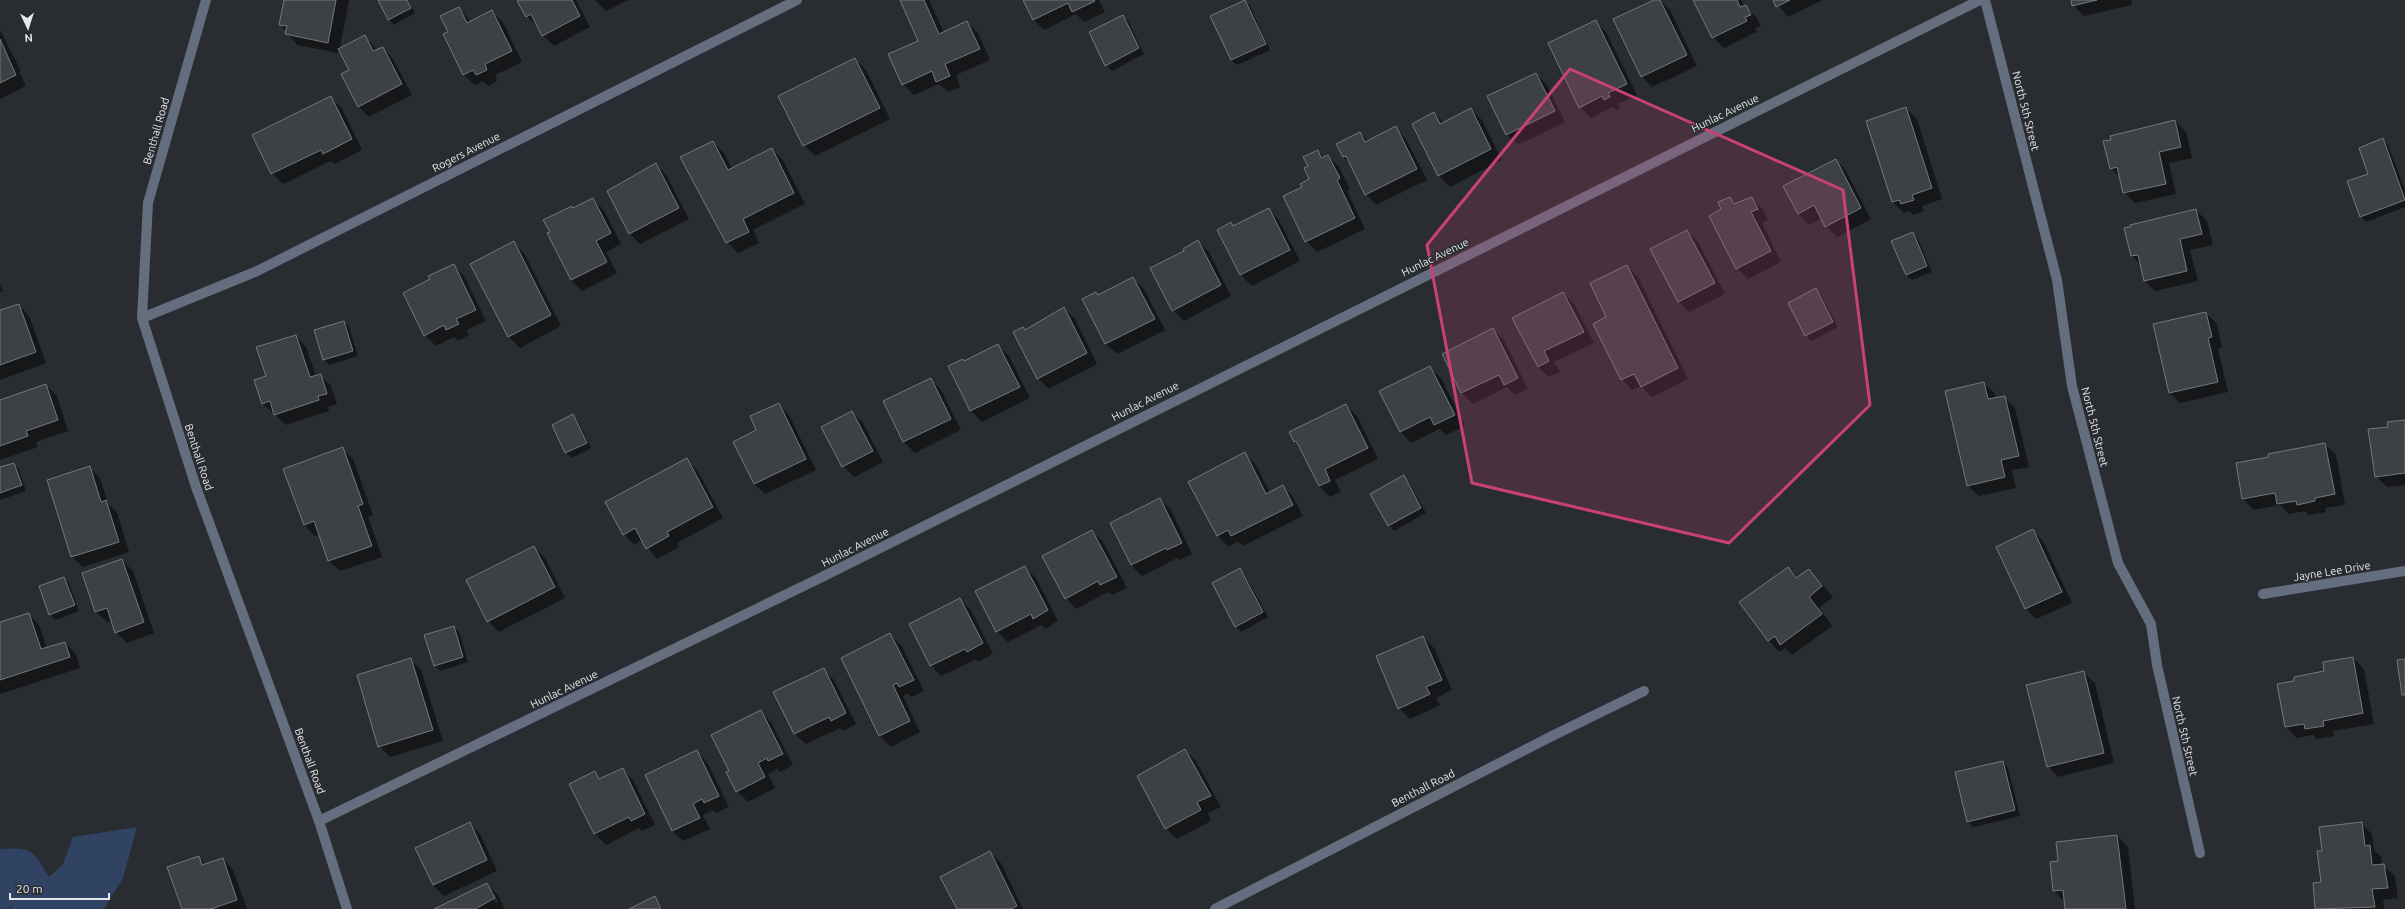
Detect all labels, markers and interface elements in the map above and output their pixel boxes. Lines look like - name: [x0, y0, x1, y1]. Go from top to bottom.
- north arrow: [8, 8, 48, 48]
- text: N: [24, 32, 33, 44]
- street label: North 5th Street: [2010, 70, 2042, 153]
- street label: Hunlac Avenue: [1689, 92, 1761, 134]
- street label: Benthall Road: [141, 96, 171, 166]
- street label: Rogers Avenue: [430, 130, 502, 174]
- street label: Hunlac Avenue: [1399, 236, 1471, 278]
- street label: Hunlac Avenue: [1110, 379, 1180, 423]
- street label: North 5th Street: [2079, 386, 2111, 469]
- street label: Benthall Road: [183, 422, 215, 492]
- street label: Hunlac Avenue: [820, 525, 890, 569]
- street label: Jayne Lee Drive: [2293, 559, 2371, 583]
- street label: Hunlac Avenue: [528, 668, 600, 710]
- street label: North 5th Street: [2170, 695, 2200, 778]
- street label: Benthall Road: [293, 726, 327, 796]
- street label: Benthall Road: [1389, 767, 1457, 809]
- scale bar: [10, 875, 109, 901]
- text: 20 m: [16, 882, 43, 895]

